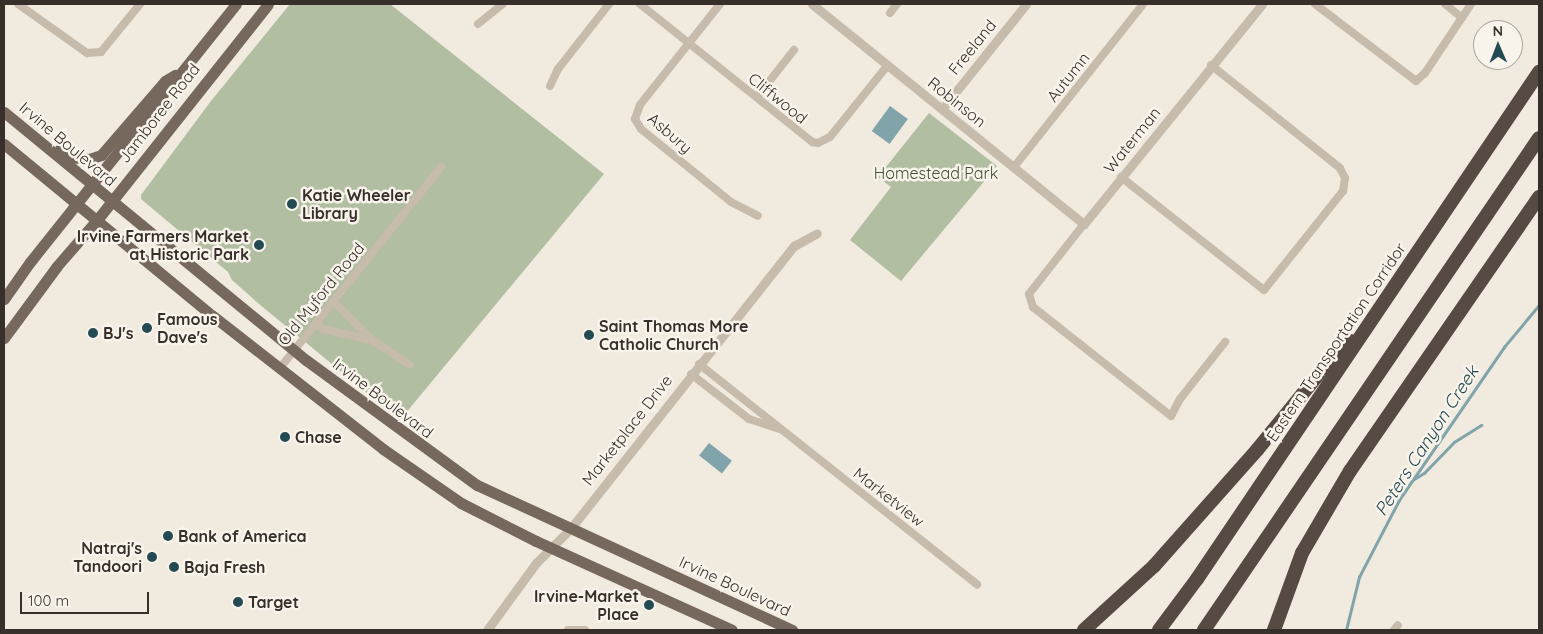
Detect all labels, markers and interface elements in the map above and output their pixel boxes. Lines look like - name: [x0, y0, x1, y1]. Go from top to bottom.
- street label: Freeland: [944, 16, 1000, 78]
- north arrow: [1473, 20, 1523, 70]
- text: N: [1492, 22, 1503, 40]
- street label: Autumn: [1043, 48, 1093, 106]
- street label: Jamboree Road: [114, 60, 204, 166]
- street label: Cliffwood: [745, 68, 811, 128]
- street label: Robinson: [924, 73, 990, 131]
- street label: Irvine Boulevard: [16, 98, 120, 190]
- street label: Waterman: [1100, 103, 1164, 177]
- street label: Asbury: [644, 109, 696, 157]
- park label: Homestead Park: [874, 163, 998, 183]
- place label: Katie Wheeler Library: [302, 185, 411, 223]
- marker: Katie Wheeler Library: [286, 198, 298, 210]
- place label: Irvine Farmers Market at Historic Park: [77, 226, 249, 264]
- marker: Irvine Farmers Market at Historic Park: [253, 239, 265, 251]
- street label: Old Myford Road: [274, 239, 368, 349]
- street label: Eastern Transportation Corridor: [1262, 239, 1410, 445]
- place label: Famous Dave's: [157, 309, 218, 347]
- place label: Saint Thomas More Catholic Church: [599, 316, 748, 354]
- marker: Famous Dave's: [141, 322, 153, 334]
- place label: BJ's: [103, 323, 133, 343]
- marker: BJ's: [87, 327, 99, 339]
- marker: Saint Thomas More Catholic Church: [583, 329, 595, 341]
- street label: Irvine Boulevard: [329, 354, 437, 442]
- water label: Peters Canyon Creek: [1370, 362, 1484, 520]
- street label: Marketplace Drive: [578, 371, 676, 489]
- place label: Chase: [295, 427, 342, 447]
- marker: Chase: [279, 431, 291, 443]
- street label: Marketview: [850, 463, 928, 531]
- place label: Bank of America: [178, 526, 307, 546]
- marker: Bank of America: [162, 530, 174, 542]
- place label: Natraj's Tandoori: [73, 538, 142, 576]
- marker: Natraj's Tandoori: [146, 551, 158, 563]
- street label: Irvine Boulevard: [676, 552, 794, 620]
- place label: Baja Fresh: [184, 557, 265, 577]
- marker: Baja Fresh: [168, 561, 180, 573]
- scale bar: [22, 582, 151, 614]
- place label: Irvine-Market Place: [534, 586, 639, 624]
- text: 100 m: [28, 591, 69, 610]
- place label: Target: [248, 592, 299, 612]
- marker: Target: [232, 596, 244, 608]
- marker: Irvine-Market Place: [643, 599, 655, 611]

